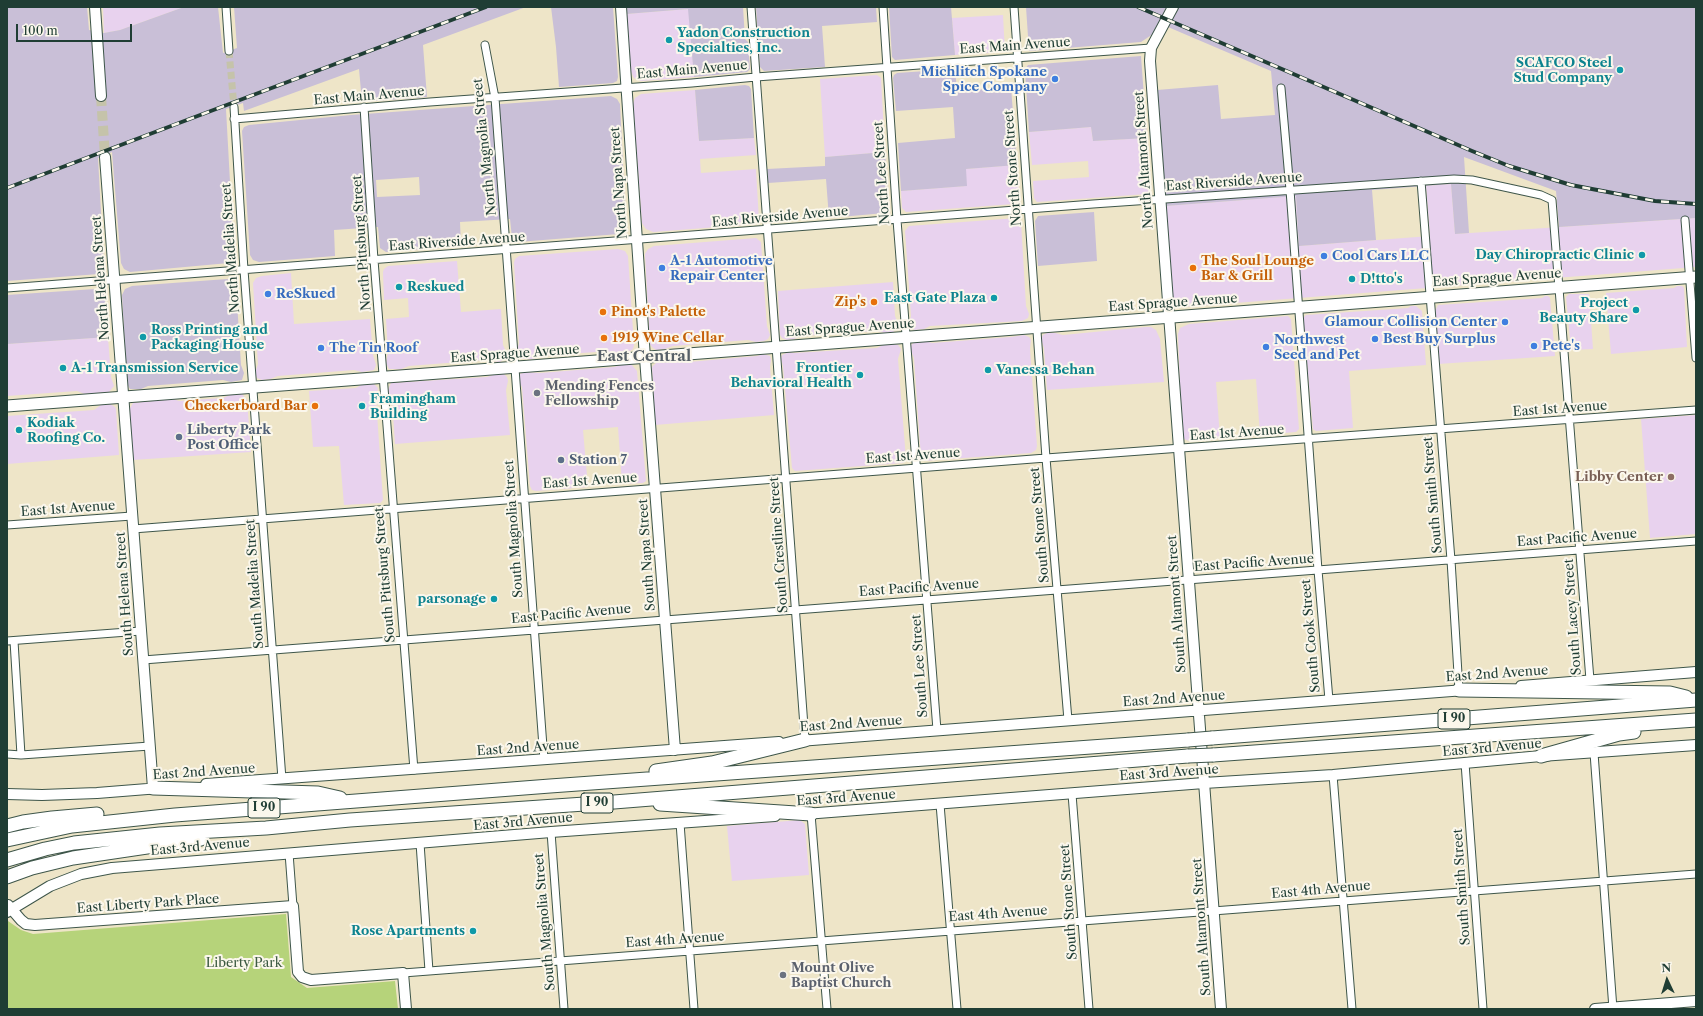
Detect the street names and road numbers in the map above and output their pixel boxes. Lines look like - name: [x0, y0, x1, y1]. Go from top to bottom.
- street label: East Main Avenue: [959, 34, 1071, 58]
- street label: East Main Avenue: [636, 57, 748, 83]
- street label: North Magnolia Street: [470, 78, 500, 216]
- street label: East Main Avenue: [313, 83, 425, 109]
- street label: North Altamont Street: [1131, 91, 1157, 229]
- street label: North Stone Street: [1001, 110, 1025, 226]
- street label: North Lee Street: [871, 121, 893, 225]
- street label: North Napa Street: [607, 126, 631, 240]
- street label: East Riverside Avenue: [1165, 169, 1303, 195]
- street label: North Pittsburg Street: [349, 175, 375, 311]
- street label: North Madelia Street: [219, 183, 243, 313]
- street label: East Riverside Avenue: [711, 203, 849, 231]
- street label: North Helena Street: [89, 215, 113, 341]
- street label: East Riverside Avenue: [388, 229, 526, 255]
- street label: East Sprague Avenue: [1432, 266, 1562, 290]
- street label: East Sprague Avenue: [1108, 291, 1238, 315]
- street label: East Sprague Avenue: [785, 316, 915, 340]
- street label: East Sprague Avenue: [450, 342, 580, 366]
- street label: East 1st Avenue: [1512, 398, 1608, 420]
- street label: East 1st Avenue: [1189, 422, 1285, 444]
- street label: South Smith Street: [1420, 436, 1446, 554]
- street label: East 1st Avenue: [865, 445, 961, 467]
- street label: South Magnolia Street: [501, 460, 527, 598]
- street label: South Stone Street: [1027, 467, 1053, 583]
- street label: East 1st Avenue: [542, 470, 638, 492]
- street label: South Crestline Street: [766, 476, 792, 614]
- street label: East 1st Avenue: [20, 498, 116, 520]
- street label: South Napa Street: [635, 498, 659, 612]
- street label: South Pittsburg Street: [371, 507, 399, 643]
- street label: South Madelia Street: [243, 519, 267, 649]
- street label: East Pacific Avenue: [1517, 526, 1637, 550]
- street label: South Helena Street: [113, 531, 137, 657]
- street label: South Altamont Street: [1164, 535, 1190, 673]
- street label: East Pacific Avenue: [1194, 551, 1314, 575]
- street label: South Lacey Street: [1561, 558, 1585, 676]
- street label: East Pacific Avenue: [859, 576, 979, 600]
- street label: South Cook Street: [1298, 579, 1324, 693]
- street label: East Pacific Avenue: [510, 601, 632, 627]
- street label: South Lee Street: [909, 614, 931, 718]
- street label: East 2nd Avenue: [1445, 663, 1549, 685]
- street label: East 2nd Avenue: [1122, 688, 1226, 710]
- road number: I 90: [1438, 709, 1470, 729]
- street label: East 2nd Avenue: [799, 713, 903, 735]
- street label: East 3rd Avenue: [1442, 736, 1542, 760]
- street label: East 2nd Avenue: [476, 737, 580, 759]
- street label: East 2nd Avenue: [152, 761, 256, 783]
- street label: East 3rd Avenue: [1119, 762, 1219, 784]
- street label: East 3rd Avenue: [796, 787, 896, 809]
- road number: I 90: [581, 793, 613, 813]
- road number: I 90: [248, 798, 280, 818]
- street label: East 3rd Avenue: [473, 810, 573, 834]
- street label: South Smith Street: [1450, 828, 1474, 946]
- street label: East 3rd Avenue: [150, 835, 250, 859]
- street label: South Stone Street: [1057, 844, 1081, 960]
- street label: South Magnolia Street: [531, 853, 559, 991]
- street label: South Altamont Street: [1189, 858, 1215, 996]
- street label: East 4th Avenue: [1271, 878, 1371, 902]
- street label: East Liberty Park Place: [76, 891, 220, 917]
- street label: East 4th Avenue: [948, 903, 1048, 925]
- street label: East 4th Avenue: [625, 929, 725, 951]

